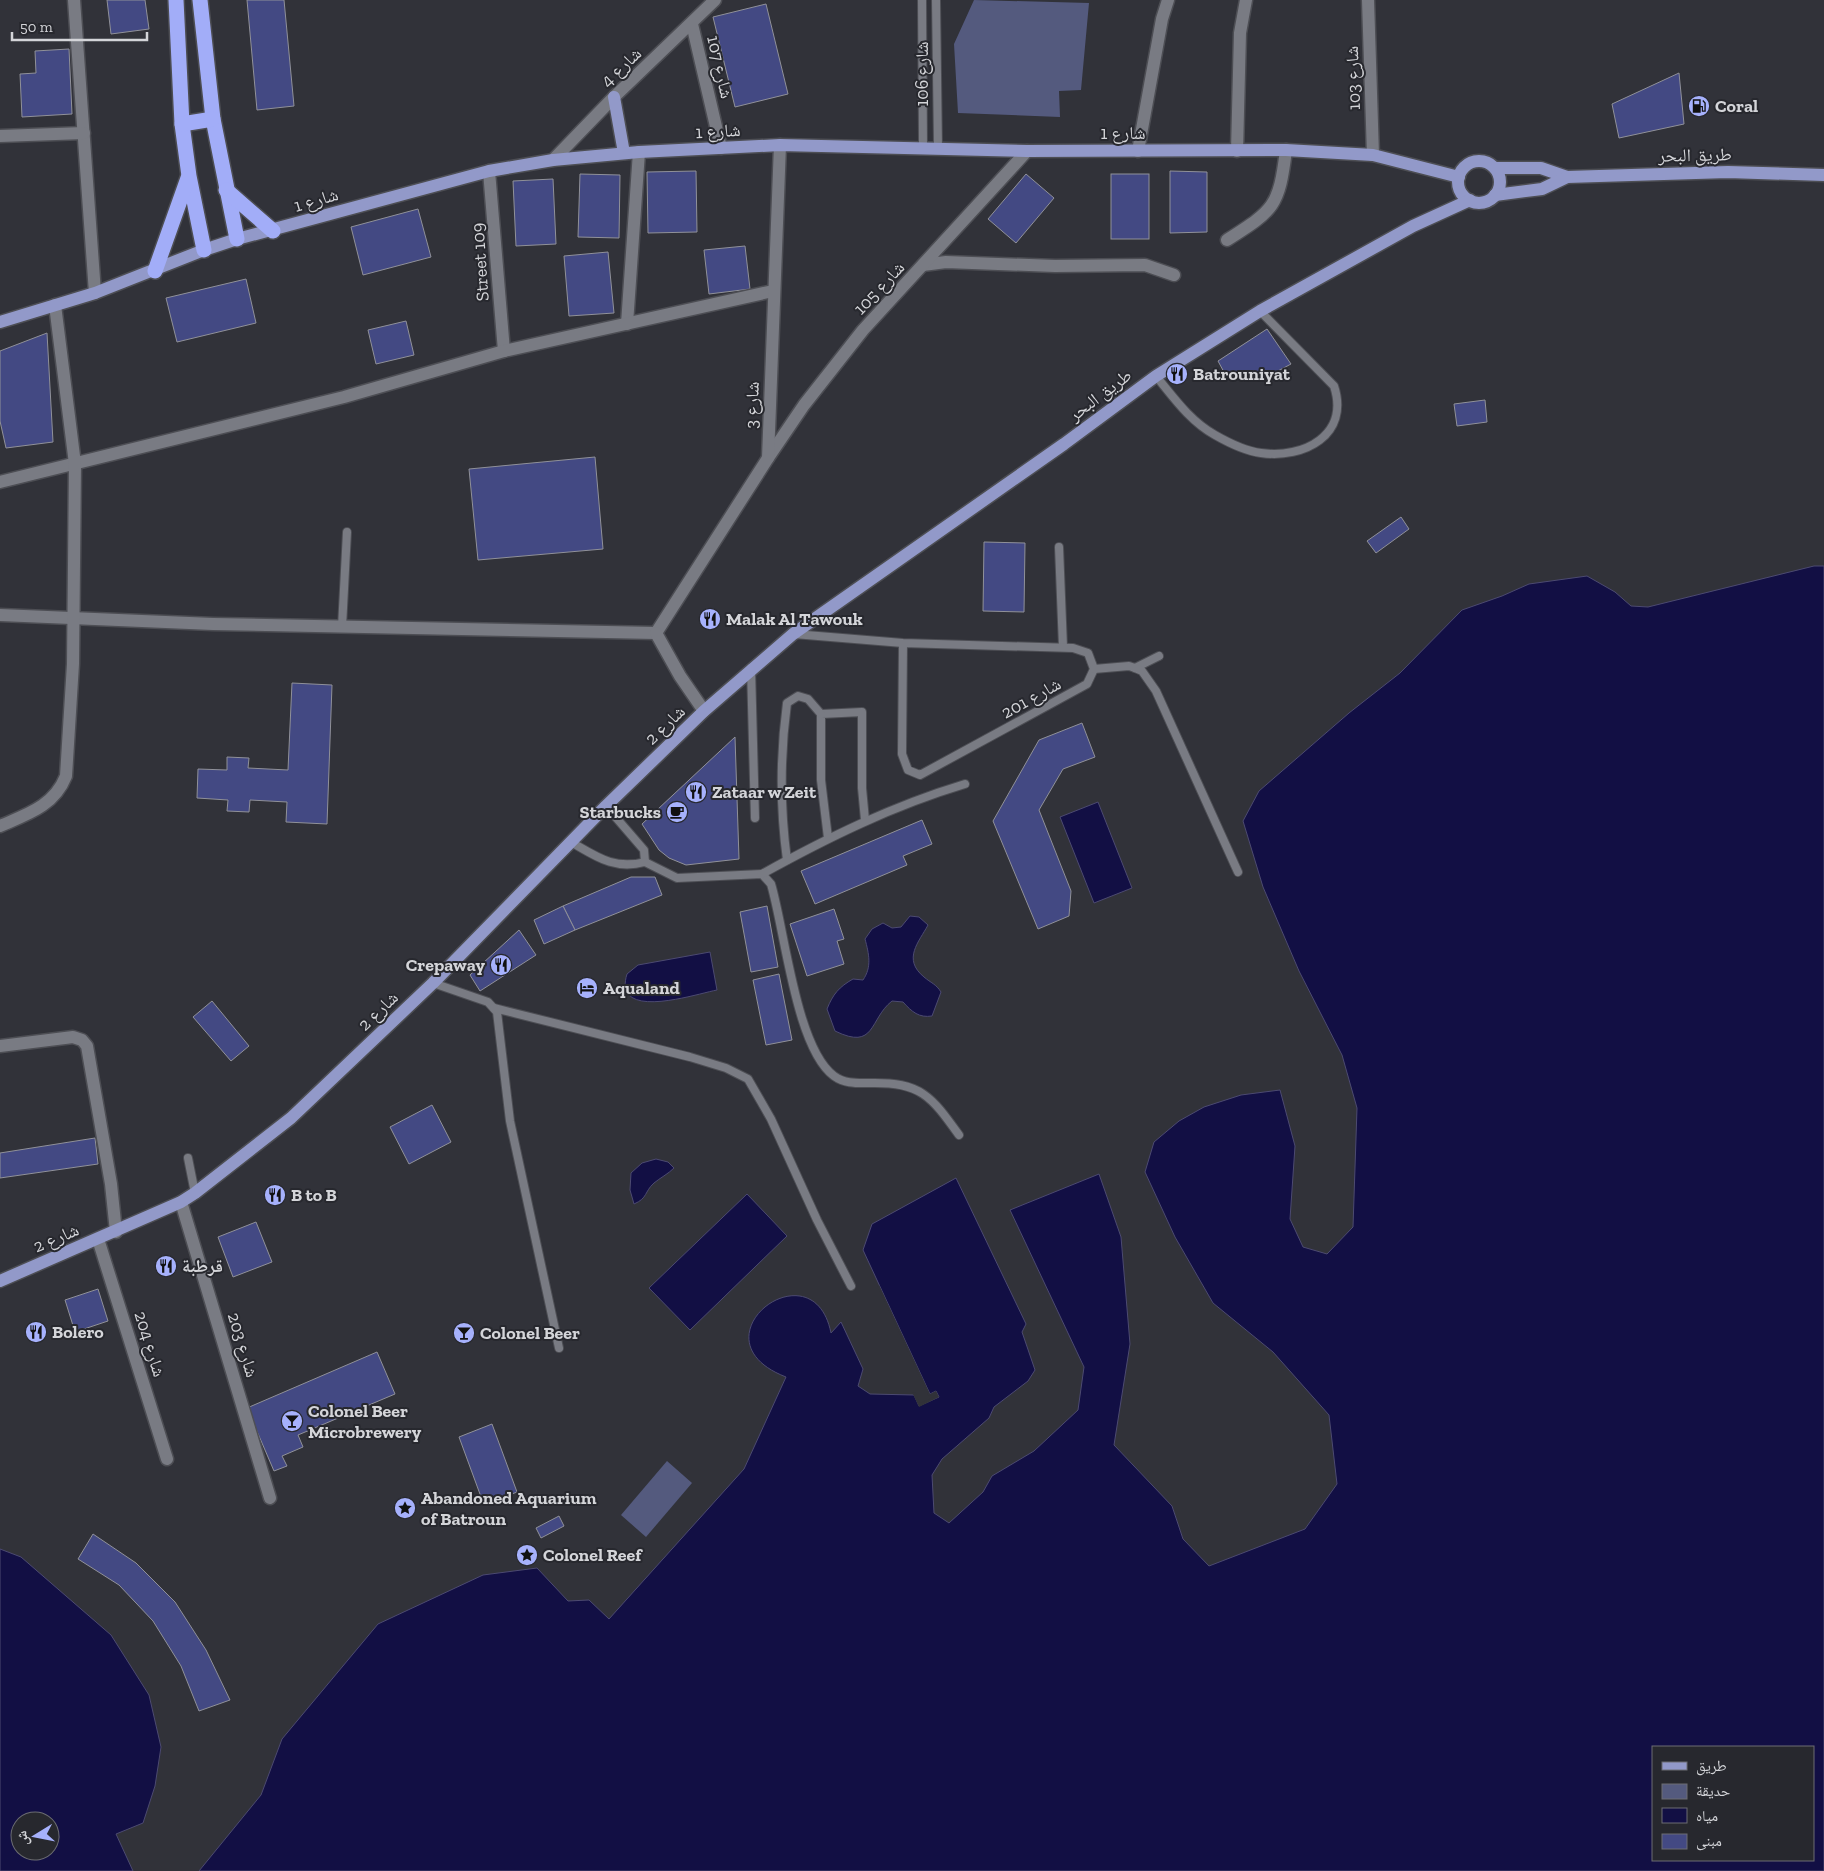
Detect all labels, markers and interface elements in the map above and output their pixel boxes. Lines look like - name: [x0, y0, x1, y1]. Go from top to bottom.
- scale bar: [12, 10, 148, 42]
- text: 50 m: [20, 18, 53, 36]
- street label: شارع 107: [702, 33, 738, 101]
- street label: شارع 106: [911, 41, 933, 107]
- street label: شارع 4: [596, 43, 646, 91]
- street label: شارع 103: [1341, 45, 1365, 111]
- fuel station icon: Coral: [1687, 94, 1711, 118]
- place label: Coral: [1715, 95, 1758, 117]
- street label: شارع 1: [695, 119, 741, 143]
- street label: شارع 1: [1100, 122, 1146, 144]
- street label: طريق البحر: [1657, 143, 1732, 167]
- street label: شارع 1: [291, 183, 341, 217]
- street label: Street 109: [466, 222, 494, 302]
- street label: شارع 105: [849, 257, 909, 319]
- restaurant icon: Batrouniyat: [1165, 362, 1189, 386]
- place label: Batrouniyat: [1193, 363, 1291, 385]
- street label: طريق البحر: [1063, 364, 1136, 427]
- street label: شارع 3: [740, 381, 764, 429]
- restaurant icon: Malak Al Tawouk: [698, 607, 722, 631]
- place label: Malak Al Tawouk: [726, 608, 863, 630]
- street label: شارع 201: [997, 673, 1065, 723]
- street label: شارع 2: [640, 701, 690, 749]
- restaurant icon: Zataar w Zeit: [684, 780, 708, 804]
- place label: Zataar w Zeit: [712, 781, 817, 803]
- cafe icon: Starbucks: [665, 800, 689, 824]
- place label: Starbucks: [580, 801, 661, 823]
- restaurant icon: Crepaway: [489, 953, 513, 977]
- place label: Crepaway: [406, 954, 485, 976]
- hotel icon: Aqualand: [575, 976, 599, 1000]
- place label: Aqualand: [603, 977, 681, 999]
- street label: شارع 2: [353, 987, 403, 1035]
- restaurant icon: B to B: [263, 1183, 287, 1207]
- place label: B to B: [291, 1184, 337, 1206]
- street label: شارع 2: [30, 1219, 82, 1257]
- restaurant icon: قرطبة: [154, 1254, 178, 1278]
- place label: قرطبة: [182, 1255, 223, 1277]
- street label: شارع 204: [130, 1308, 170, 1380]
- street label: شارع 203: [223, 1310, 263, 1380]
- restaurant icon: Bolero: [24, 1320, 48, 1344]
- place label: Bolero: [52, 1321, 104, 1343]
- bar icon: Colonel Beer: [452, 1321, 476, 1345]
- place label: Colonel Beer: [480, 1322, 580, 1344]
- place label: Colonel Beer Microbrewery: [308, 1400, 422, 1443]
- bar icon: Colonel Beer Microbrewery: [280, 1409, 304, 1433]
- place label: Abandoned Aquarium of Batroun: [421, 1487, 597, 1530]
- place icon: Abandoned Aquarium of Batroun: [393, 1496, 417, 1520]
- place icon: Colonel Reef: [515, 1543, 539, 1567]
- place label: Colonel Reef: [543, 1544, 643, 1566]
- legend: [1652, 1746, 1814, 1861]
- text: طريق: [1696, 1757, 1727, 1776]
- text: حديقة: [1696, 1782, 1731, 1800]
- text: مياه: [1696, 1807, 1718, 1825]
- north arrow: [10, 1811, 60, 1861]
- text: ش: [13, 1829, 32, 1847]
- text: مبنى: [1696, 1832, 1722, 1851]

